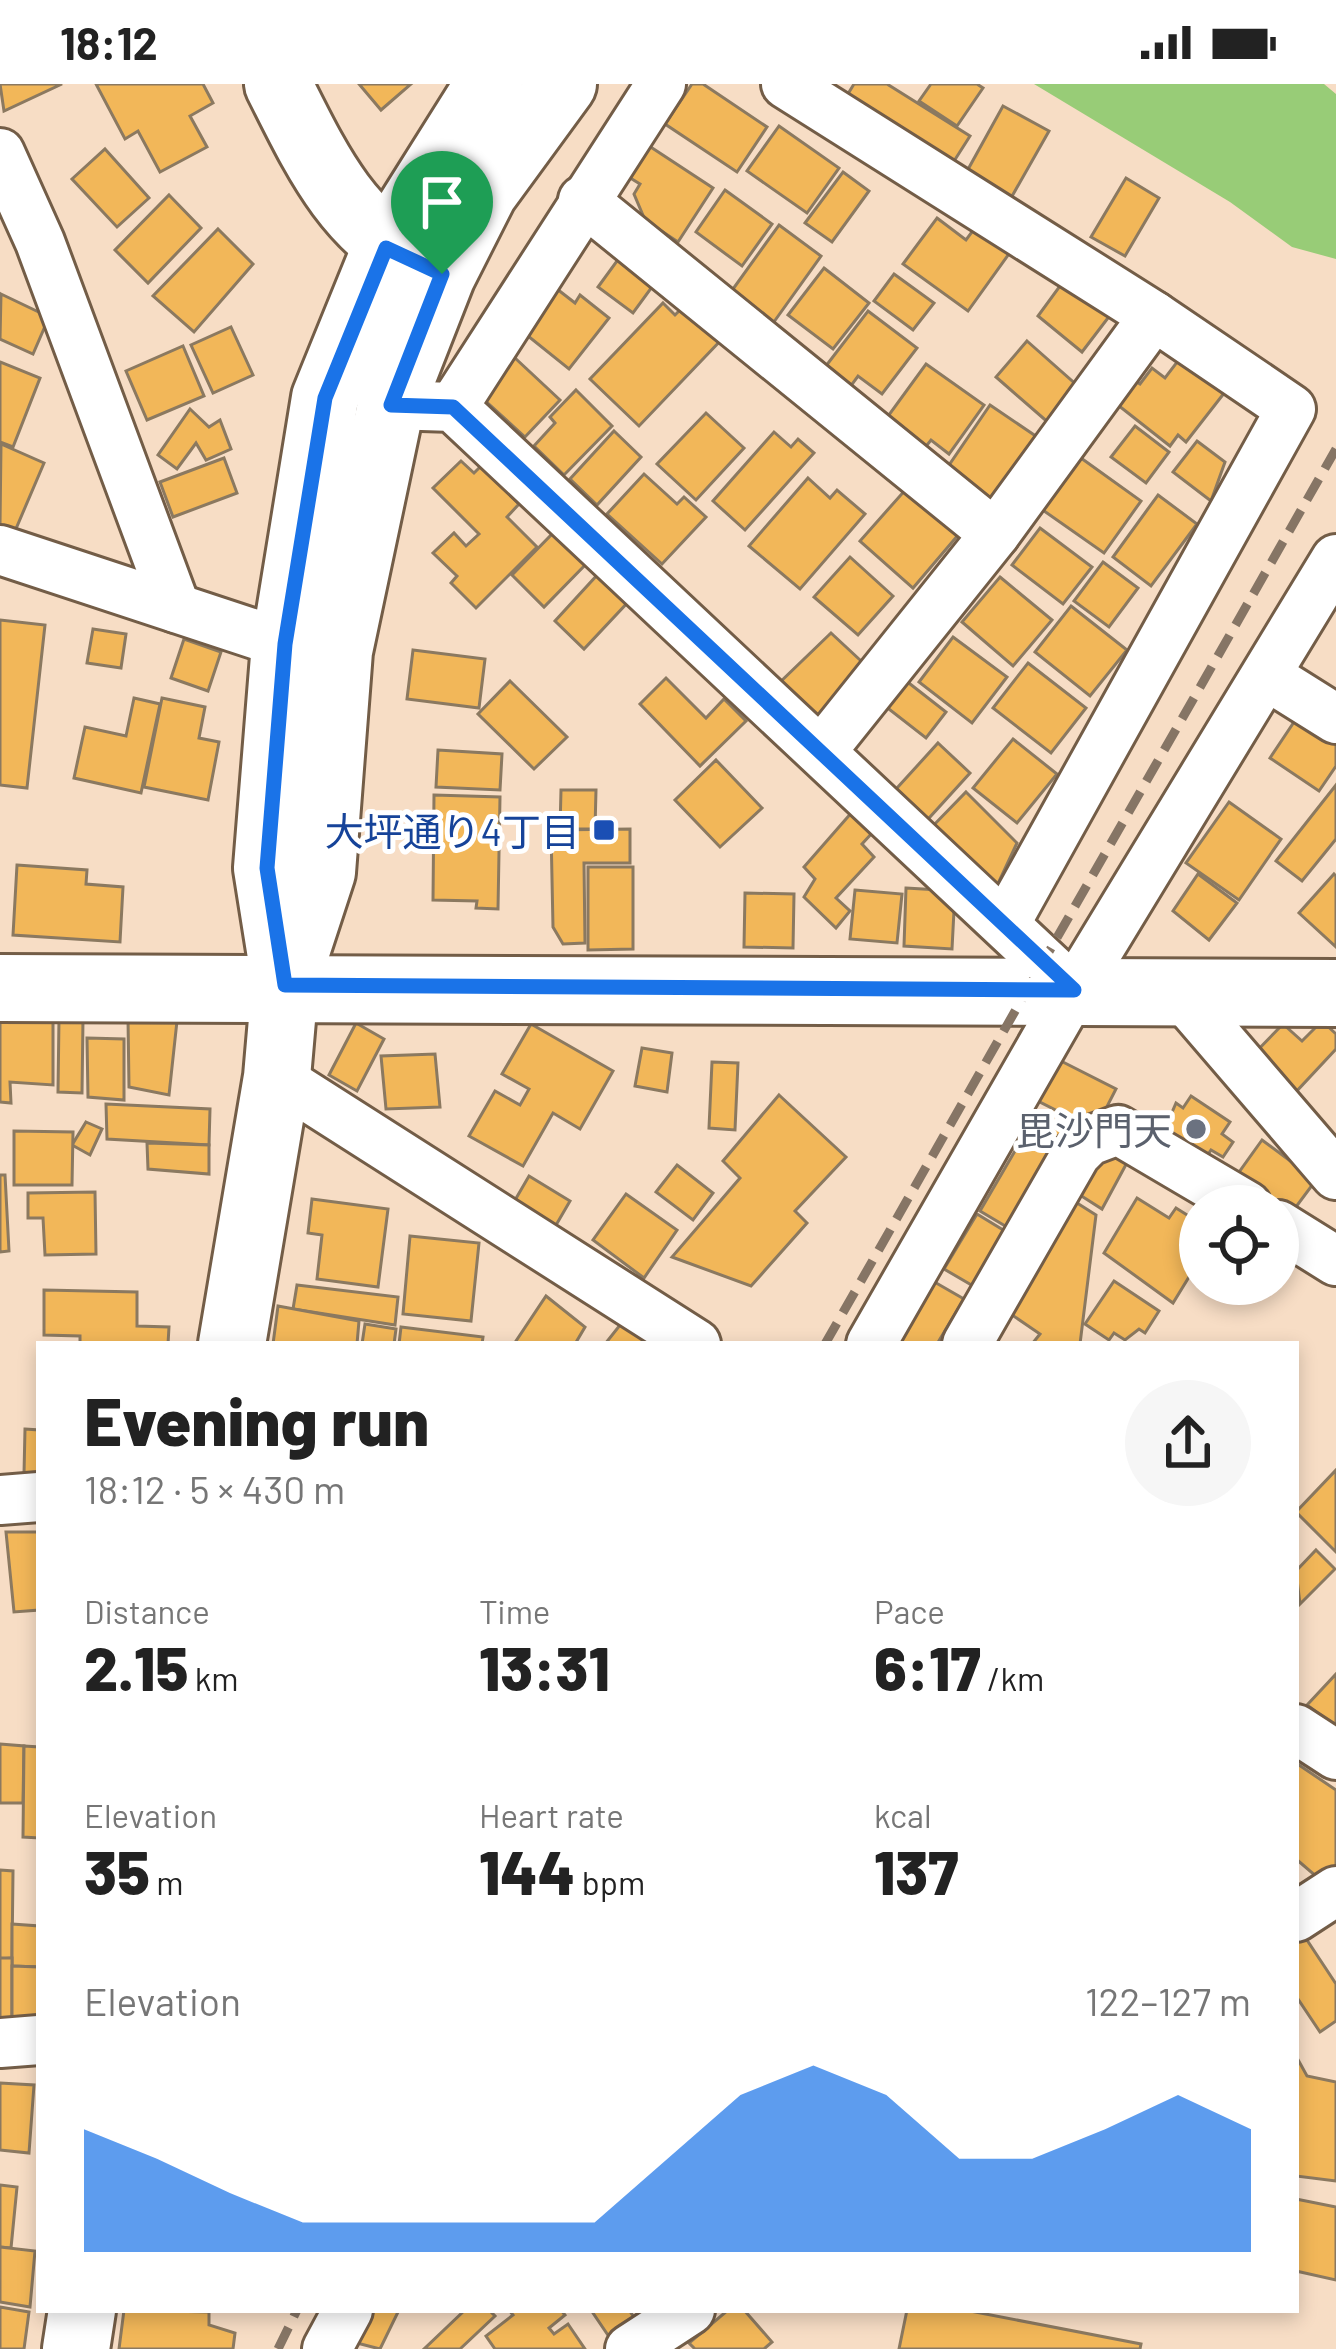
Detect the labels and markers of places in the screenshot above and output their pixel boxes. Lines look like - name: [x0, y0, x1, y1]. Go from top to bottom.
- pin: [391, 151, 493, 274]
- place label: 大坪通り4丁目: [325, 807, 580, 854]
- marker: 大坪通り4丁目: [591, 817, 617, 843]
- place label: 毘沙門天: [1016, 1106, 1172, 1153]
- marker: 毘沙門天: [1183, 1116, 1209, 1142]

